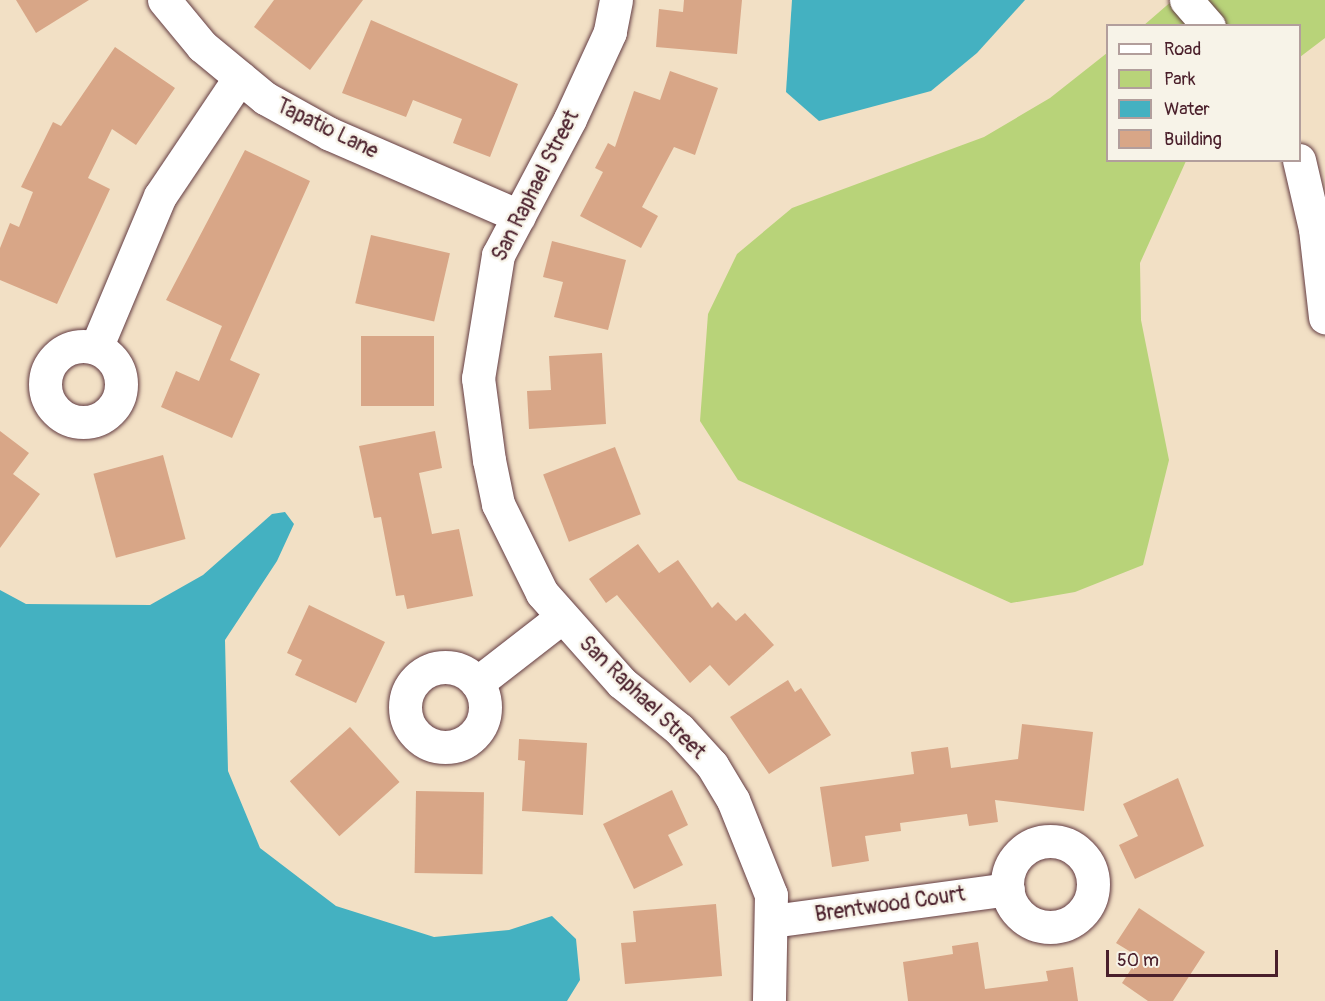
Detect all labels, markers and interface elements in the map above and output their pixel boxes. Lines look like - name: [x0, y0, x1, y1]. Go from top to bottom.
- legend: [1106, 24, 1301, 162]
- text: Road: [1164, 38, 1201, 61]
- text: Park: [1164, 68, 1196, 91]
- street label: Tapatio Lane: [272, 93, 382, 165]
- text: Water: [1164, 98, 1210, 121]
- street label: San Raphael Street: [487, 106, 585, 266]
- text: Building: [1164, 128, 1222, 151]
- street label: San Raphael Street: [573, 631, 711, 765]
- street label: Brentwood Court: [813, 882, 967, 928]
- scale bar: [1109, 938, 1282, 976]
- text: 50 m: [1117, 949, 1159, 972]

